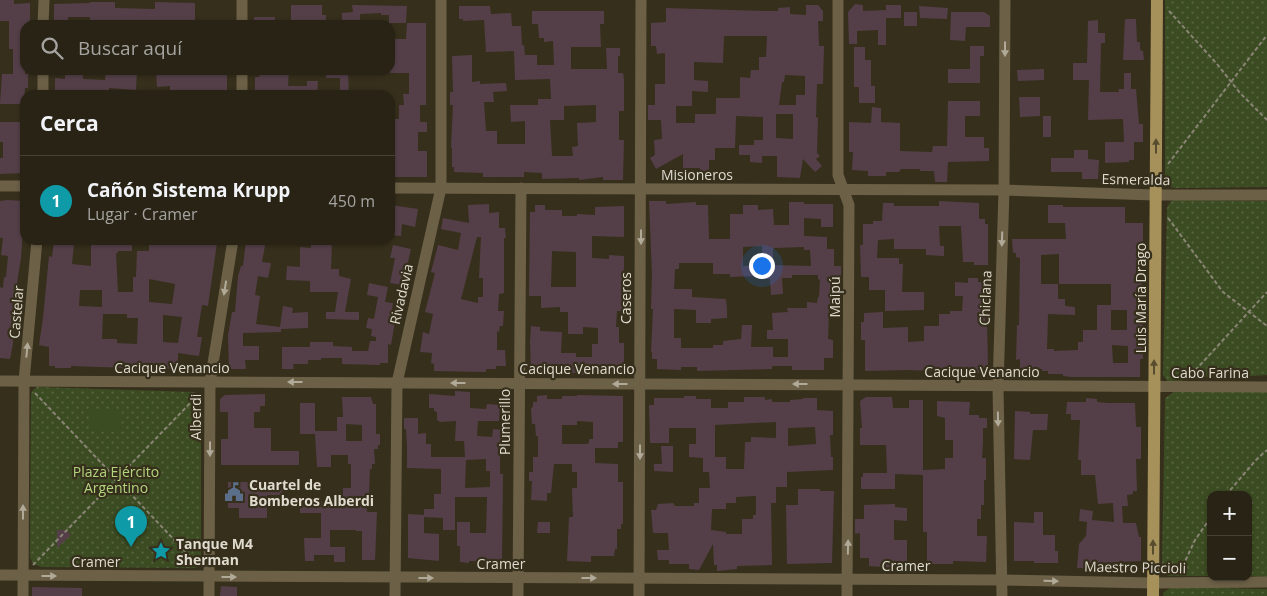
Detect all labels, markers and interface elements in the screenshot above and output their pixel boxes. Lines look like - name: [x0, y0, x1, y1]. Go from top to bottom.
- search box: [20, 20, 395, 75]
- icon: search: [38, 34, 66, 62]
- text: Buscar aquí: [78, 35, 182, 61]
- one-way arrow: [1001, 41, 1009, 57]
- text: Cerca: [40, 109, 99, 137]
- one-way arrow: [1152, 138, 1160, 154]
- street label: Misioneros: [661, 165, 733, 184]
- street label: Esmeralda: [1102, 169, 1170, 189]
- text: Cañón Sistema Krupp: [87, 177, 290, 203]
- text: 1: [51, 190, 61, 212]
- text: 450 m: [329, 190, 375, 212]
- text: Lugar · Cramer: [87, 203, 198, 225]
- one-way arrow: [637, 229, 645, 245]
- one-way arrow: [998, 231, 1006, 247]
- street label: Luis María Drago: [1131, 243, 1150, 353]
- your location: [749, 253, 775, 279]
- street label: Rivadavia: [385, 262, 417, 326]
- street label: Chiclana: [975, 270, 995, 326]
- street label: Caseros: [616, 272, 635, 324]
- street label: Maipú: [825, 276, 844, 318]
- one-way arrow: [221, 281, 229, 297]
- street label: Castelar: [4, 284, 28, 339]
- one-way arrow: [23, 342, 31, 358]
- street label: Cacique Venancio: [114, 358, 230, 377]
- street label: Cacique Venancio: [519, 359, 635, 378]
- one-way arrow: [1150, 359, 1158, 375]
- street label: Cacique Venancio: [924, 362, 1040, 381]
- street label: Cabo Farina: [1171, 363, 1249, 382]
- one-way arrow: [287, 378, 303, 386]
- one-way arrow: [450, 379, 466, 387]
- one-way arrow: [612, 380, 628, 388]
- one-way arrow: [792, 380, 808, 388]
- street label: Plumerillo: [495, 389, 514, 455]
- street label: Alberdi: [186, 394, 205, 440]
- one-way arrow: [995, 411, 1003, 427]
- one-way arrow: [206, 442, 214, 458]
- one-way arrow: [636, 444, 644, 460]
- park label: Plaza Ejército Argentino: [73, 462, 159, 497]
- place label: Cuartel de Bomberos Alberdi: [249, 475, 374, 510]
- public building icon: Cuartel de Bomberos Alberdi: [223, 481, 245, 503]
- map controls: [1207, 491, 1252, 581]
- button: +: [1207, 491, 1252, 536]
- one-way arrow: [19, 504, 27, 520]
- pin: 1: [115, 506, 147, 547]
- place label: Tanque M4 Sherman: [176, 534, 253, 569]
- button: −: [1207, 536, 1252, 581]
- one-way arrow: [844, 539, 852, 555]
- one-way arrow: [1149, 539, 1157, 555]
- place icon: Tanque M4 Sherman: [150, 540, 172, 562]
- street label: Cramer: [72, 552, 121, 571]
- street label: Cramer: [477, 554, 526, 573]
- street label: Cramer: [882, 556, 931, 575]
- street label: Maestro Piccioli: [1084, 557, 1186, 577]
- one-way arrow: [41, 572, 57, 580]
- one-way arrow: [221, 573, 237, 581]
- one-way arrow: [418, 574, 434, 582]
- one-way arrow: [581, 574, 597, 582]
- one-way arrow: [1043, 577, 1059, 585]

